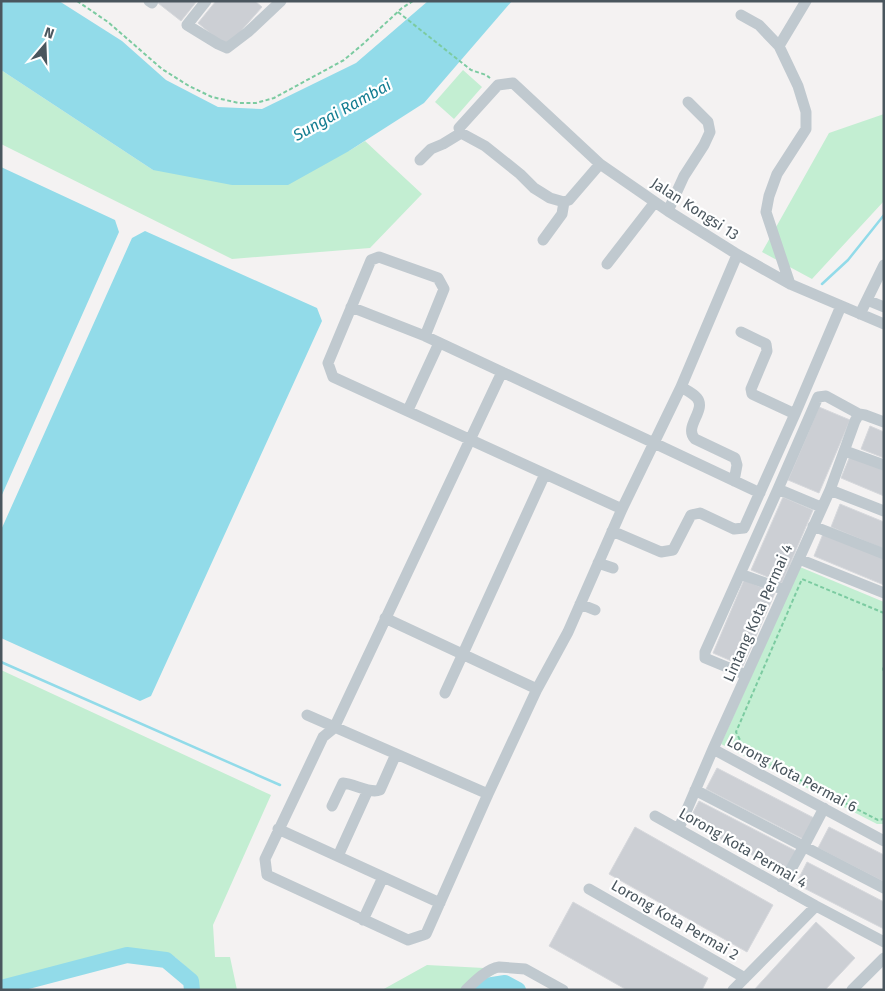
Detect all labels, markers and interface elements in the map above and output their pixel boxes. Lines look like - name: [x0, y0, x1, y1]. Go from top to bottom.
- north arrow: [20, 20, 70, 70]
- text: N: [42, 24, 56, 43]
- water label: Sungai Rambai: [289, 75, 395, 145]
- street label: Jalan Kongsi 13: [648, 174, 742, 244]
- street label: Lintang Kota Permai 4: [720, 541, 796, 685]
- street label: Lorong Kota Permai 6: [724, 732, 860, 816]
- street label: Lorong Kota Permai 4: [676, 804, 810, 892]
- street label: Lorong Kota Permai 2: [608, 876, 742, 964]

